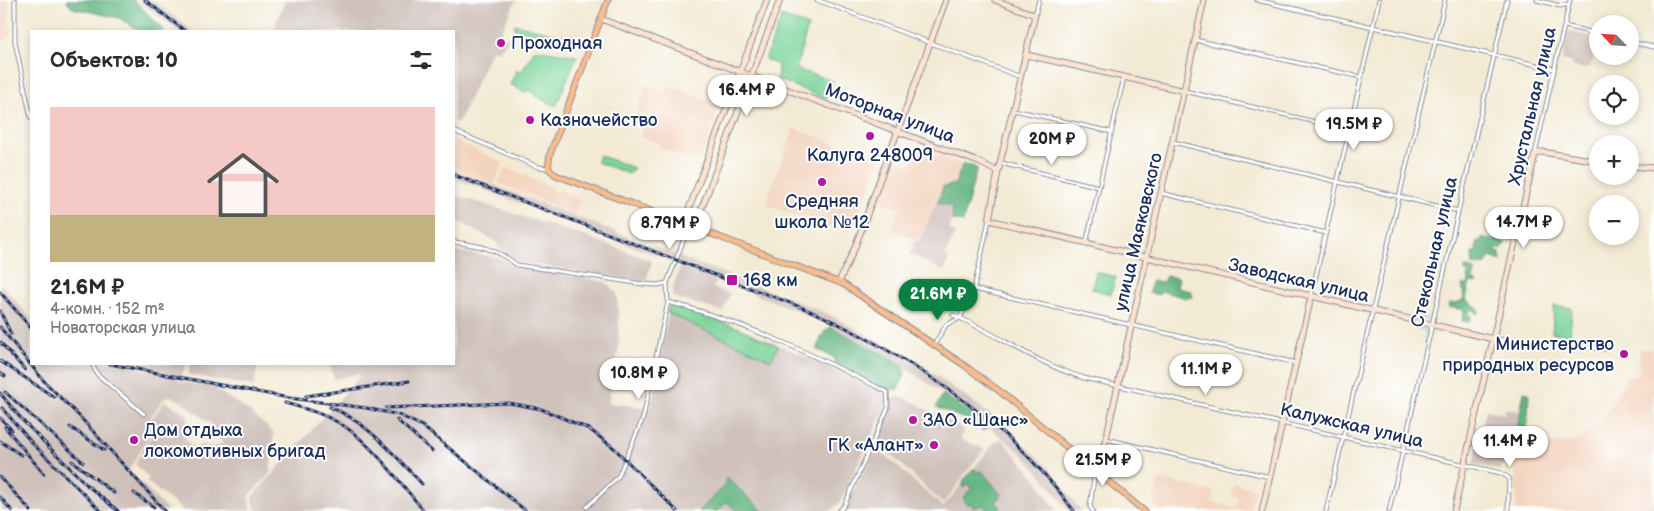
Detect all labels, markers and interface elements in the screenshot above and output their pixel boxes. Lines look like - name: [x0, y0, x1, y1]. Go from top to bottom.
- north arrow: [1589, 15, 1639, 65]
- map controls: [1589, 15, 1639, 245]
- street label: Хрустальная улица: [1504, 25, 1561, 187]
- place label: Проходная: [511, 33, 602, 54]
- marker: Проходная: [495, 37, 507, 49]
- icon: filters: [407, 46, 435, 74]
- text: Объектов: 10: [50, 48, 178, 73]
- pin: 16.4M ₽: [701, 74, 793, 117]
- button: locate: [1589, 75, 1639, 125]
- street label: Моторная улица: [822, 79, 958, 148]
- text: 16.4M ₽: [719, 81, 775, 100]
- pin: 19.5M ₽: [1308, 108, 1400, 151]
- place label: Казначейство: [540, 110, 657, 131]
- marker: Казначейство: [524, 114, 536, 126]
- text: 19.5M ₽: [1326, 115, 1382, 134]
- pin: 20M ₽: [1017, 124, 1087, 166]
- marker: Калуга 248009: [864, 130, 876, 142]
- text: 20M ₽: [1029, 130, 1075, 149]
- button: +: [1589, 135, 1639, 185]
- icon: home: [198, 140, 288, 230]
- place label: Калуга 248009: [807, 145, 933, 166]
- street label: улица Маяковского: [1110, 151, 1167, 313]
- street label: Стекольная улица: [1407, 175, 1462, 329]
- marker: Средняя школа №12: [816, 176, 828, 188]
- place label: Средняя школа №12: [775, 191, 870, 233]
- button: −: [1589, 195, 1639, 245]
- pin: 14.7M ₽: [1478, 206, 1570, 249]
- pin: 8.79M ₽: [624, 208, 716, 250]
- text: 14.7M ₽: [1496, 213, 1552, 232]
- text: 8.79M ₽: [641, 214, 699, 233]
- street label: Заводская улица: [1226, 254, 1372, 307]
- place label: 168 км: [743, 270, 798, 291]
- marker: 168 км: [725, 273, 739, 287]
- text: 21.6M ₽: [50, 275, 124, 300]
- pin: 21.6M ₽: [892, 278, 984, 321]
- text: 21.6M ₽: [910, 285, 966, 304]
- text: 4-комн. · 152 m²: [50, 300, 165, 319]
- text: Новаторская улица: [50, 319, 196, 338]
- place label: Министерство природных ресурсов: [1442, 334, 1615, 376]
- marker: Министерство природных ресурсов: [1618, 348, 1630, 360]
- pin: 11.1M ₽: [1160, 354, 1252, 396]
- pin: 10.8M ₽: [593, 358, 685, 400]
- text: 11.1M ₽: [1180, 360, 1232, 379]
- text: 10.8M ₽: [610, 364, 668, 383]
- street label: Калужская улица: [1278, 399, 1426, 452]
- place label: ЗАО «Шанс»: [923, 410, 1029, 431]
- marker: ЗАО «Шанс»: [907, 414, 919, 426]
- place label: Дом отдыха локомотивных бригад: [144, 420, 325, 462]
- pin: 11.4M ₽: [1464, 426, 1556, 468]
- text: 11.4M ₽: [1483, 432, 1537, 451]
- marker: Дом отдыха локомотивных бригад: [128, 434, 140, 446]
- place label: ГК «Алант»: [828, 435, 924, 456]
- marker: ГК «Алант»: [928, 439, 940, 451]
- pin: 21.5M ₽: [1057, 444, 1149, 487]
- text: 21.5M ₽: [1075, 451, 1131, 470]

